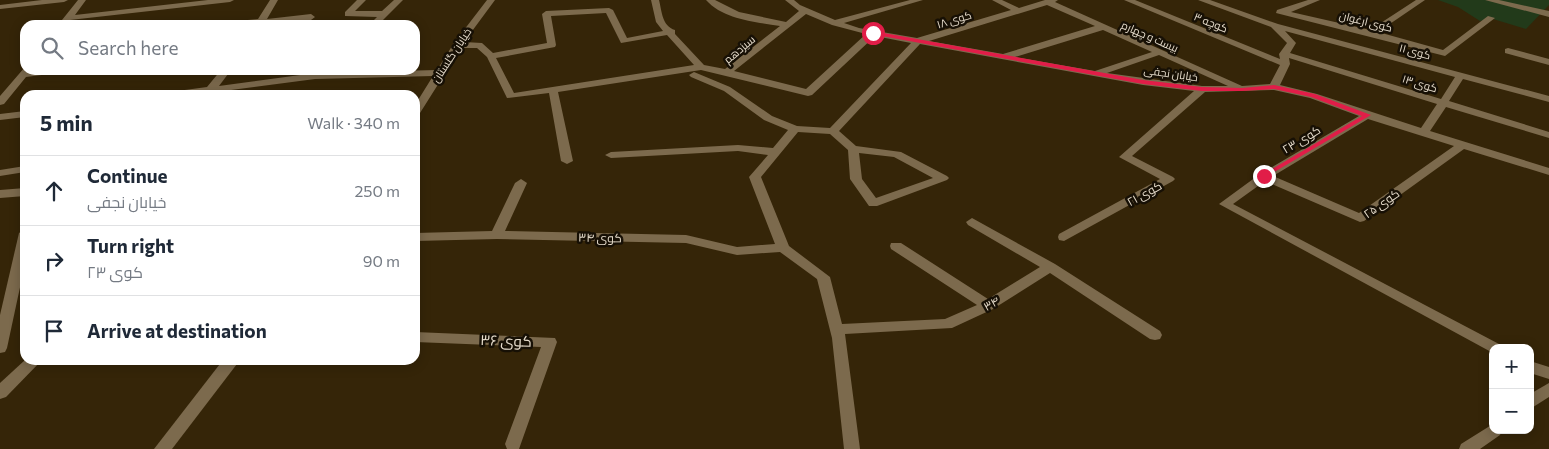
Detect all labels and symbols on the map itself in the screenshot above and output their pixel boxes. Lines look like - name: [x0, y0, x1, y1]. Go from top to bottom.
- street label: کوی ۱۸: [935, 8, 973, 31]
- street label: کوی ارغوان: [1338, 8, 1394, 35]
- street label: کوچه ۳: [1192, 9, 1230, 36]
- street label: بیست و چهارم: [1119, 18, 1181, 56]
- route start: [862, 22, 885, 45]
- street label: خیابان گلستان: [429, 25, 474, 85]
- street label: سیزدهم: [721, 32, 759, 67]
- street label: کوی ۱۱: [1398, 41, 1432, 62]
- street label: خیابان نجفی: [1143, 63, 1199, 84]
- street label: کوی ۱۳: [1401, 72, 1439, 95]
- street label: کوی ۲۳: [1279, 122, 1323, 157]
- route end: [1253, 165, 1276, 188]
- street label: کوی ۲۱: [1124, 178, 1164, 209]
- street label: کوی ۲۵: [1360, 186, 1402, 221]
- street label: کوی ۳۴: [578, 230, 622, 245]
- street label: ۳۴: [981, 293, 1001, 313]
- street label: کوی ۳۶: [480, 330, 532, 352]

